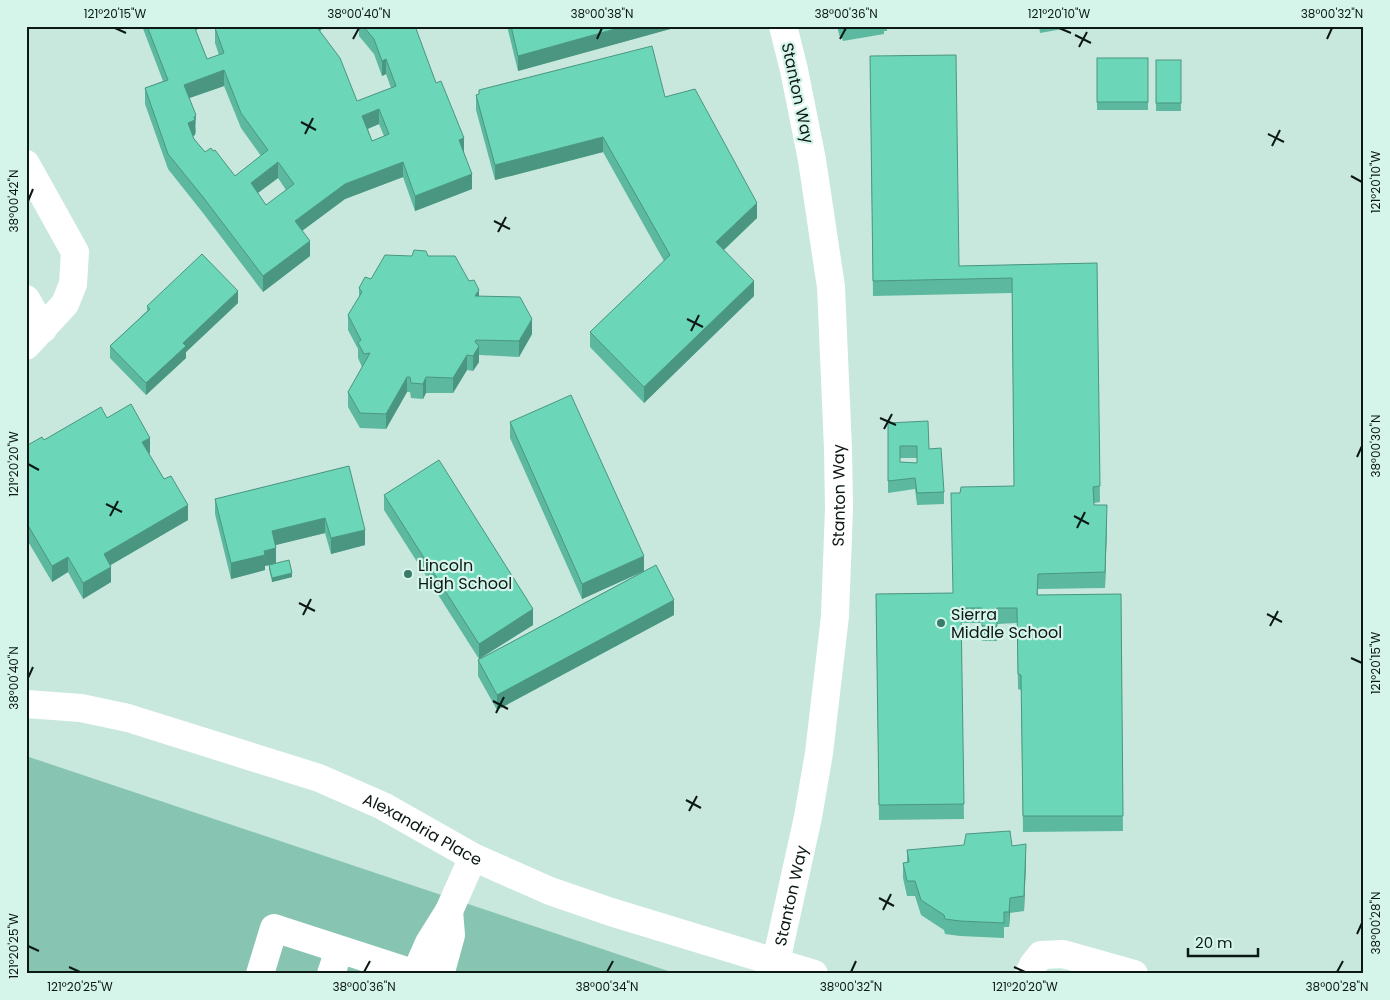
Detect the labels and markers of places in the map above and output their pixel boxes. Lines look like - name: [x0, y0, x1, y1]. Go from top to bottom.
- place label: Lincoln High School: [418, 554, 512, 595]
- marker: Lincoln High School: [402, 568, 414, 580]
- place label: Sierra Middle School: [951, 603, 1062, 644]
- marker: Sierra Middle School: [935, 617, 947, 629]

